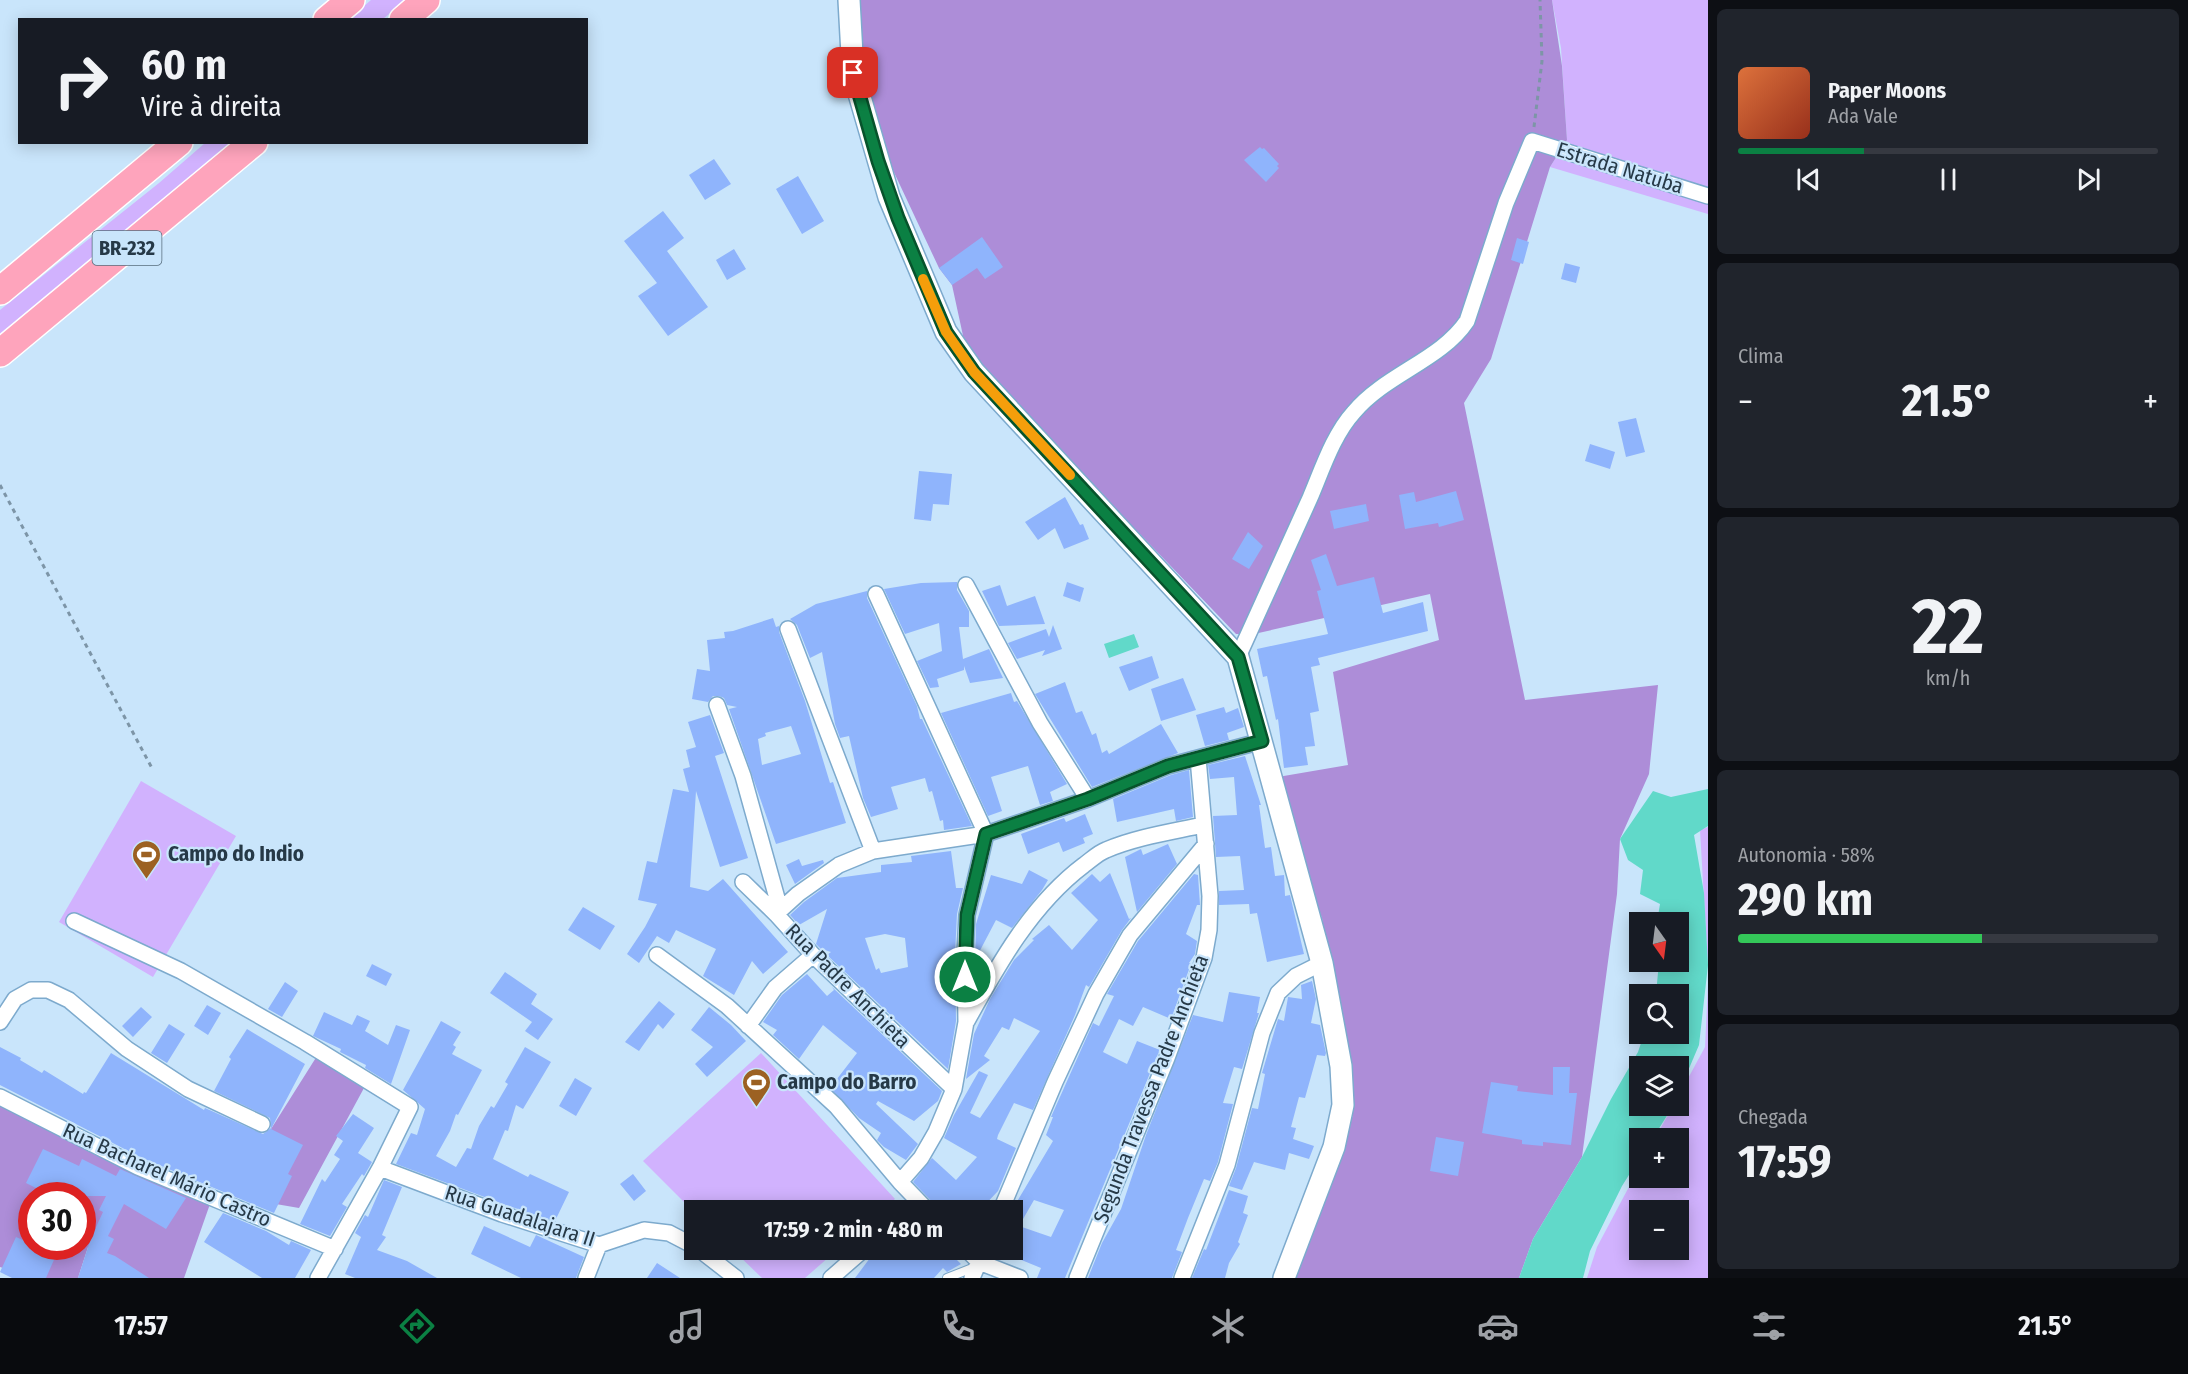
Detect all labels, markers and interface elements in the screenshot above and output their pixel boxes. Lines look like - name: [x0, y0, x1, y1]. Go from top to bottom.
- text: 60 m: [141, 40, 227, 90]
- icon: right: [42, 42, 120, 120]
- pin: [827, 47, 878, 98]
- icon: arrive: [836, 56, 869, 89]
- text: Paper Moons: [1828, 77, 1946, 104]
- text: Vire à direita: [141, 91, 281, 123]
- text: Ada Vale: [1828, 104, 1898, 128]
- street label: Estrada Natuba: [1553, 136, 1687, 200]
- icon: previous: [1792, 163, 1825, 196]
- icon: pause: [1932, 163, 1965, 196]
- icon: next: [2072, 163, 2105, 196]
- road number: BR-232: [92, 231, 162, 265]
- text: Clima: [1738, 344, 1783, 368]
- text: 21.5°: [1902, 374, 1994, 428]
- text: −: [1738, 382, 1753, 422]
- text: +: [2143, 382, 2158, 422]
- text: 22: [1912, 580, 1984, 674]
- text: km/h: [1926, 666, 1970, 690]
- sports icon: Campo do Indio: [131, 838, 163, 880]
- place label: Campo do Indio: [168, 841, 304, 867]
- text: Autonomia · 58%: [1738, 843, 1875, 867]
- text: 290 km: [1738, 873, 1873, 927]
- north arrow: [1629, 912, 1689, 972]
- map controls: [1629, 912, 1689, 1260]
- street label: Rua Padre Anchieta: [780, 918, 916, 1054]
- position arrow: [933, 945, 997, 1009]
- street label: Segunda Travessa Padre Anchieta: [1088, 951, 1214, 1227]
- button: search: [1629, 984, 1689, 1044]
- button: layers: [1629, 1056, 1689, 1116]
- sports icon: Campo do Barro: [740, 1066, 772, 1108]
- place label: Campo do Barro: [777, 1069, 916, 1095]
- text: Chegada: [1738, 1105, 1808, 1129]
- street label: Rua Bacharel Mário Castro: [59, 1117, 275, 1233]
- button: +: [1629, 1128, 1689, 1188]
- text: 17:59: [1738, 1135, 1832, 1189]
- street label: Rua Guadalajara II: [442, 1179, 598, 1253]
- speed limit sign: 30: [18, 1182, 96, 1260]
- button: −: [1629, 1200, 1689, 1260]
- text: 17:59 · 2 min · 480 m: [764, 1216, 943, 1243]
- icon: directions: [396, 1305, 438, 1347]
- icon: music: [666, 1305, 708, 1347]
- icon: phone: [937, 1305, 979, 1347]
- icon: climate: [1207, 1305, 1249, 1347]
- icon: car: [1477, 1305, 1519, 1347]
- icon: filters: [1748, 1305, 1790, 1347]
- text: 17:57: [114, 1310, 168, 1342]
- text: 21.5°: [2018, 1310, 2074, 1342]

